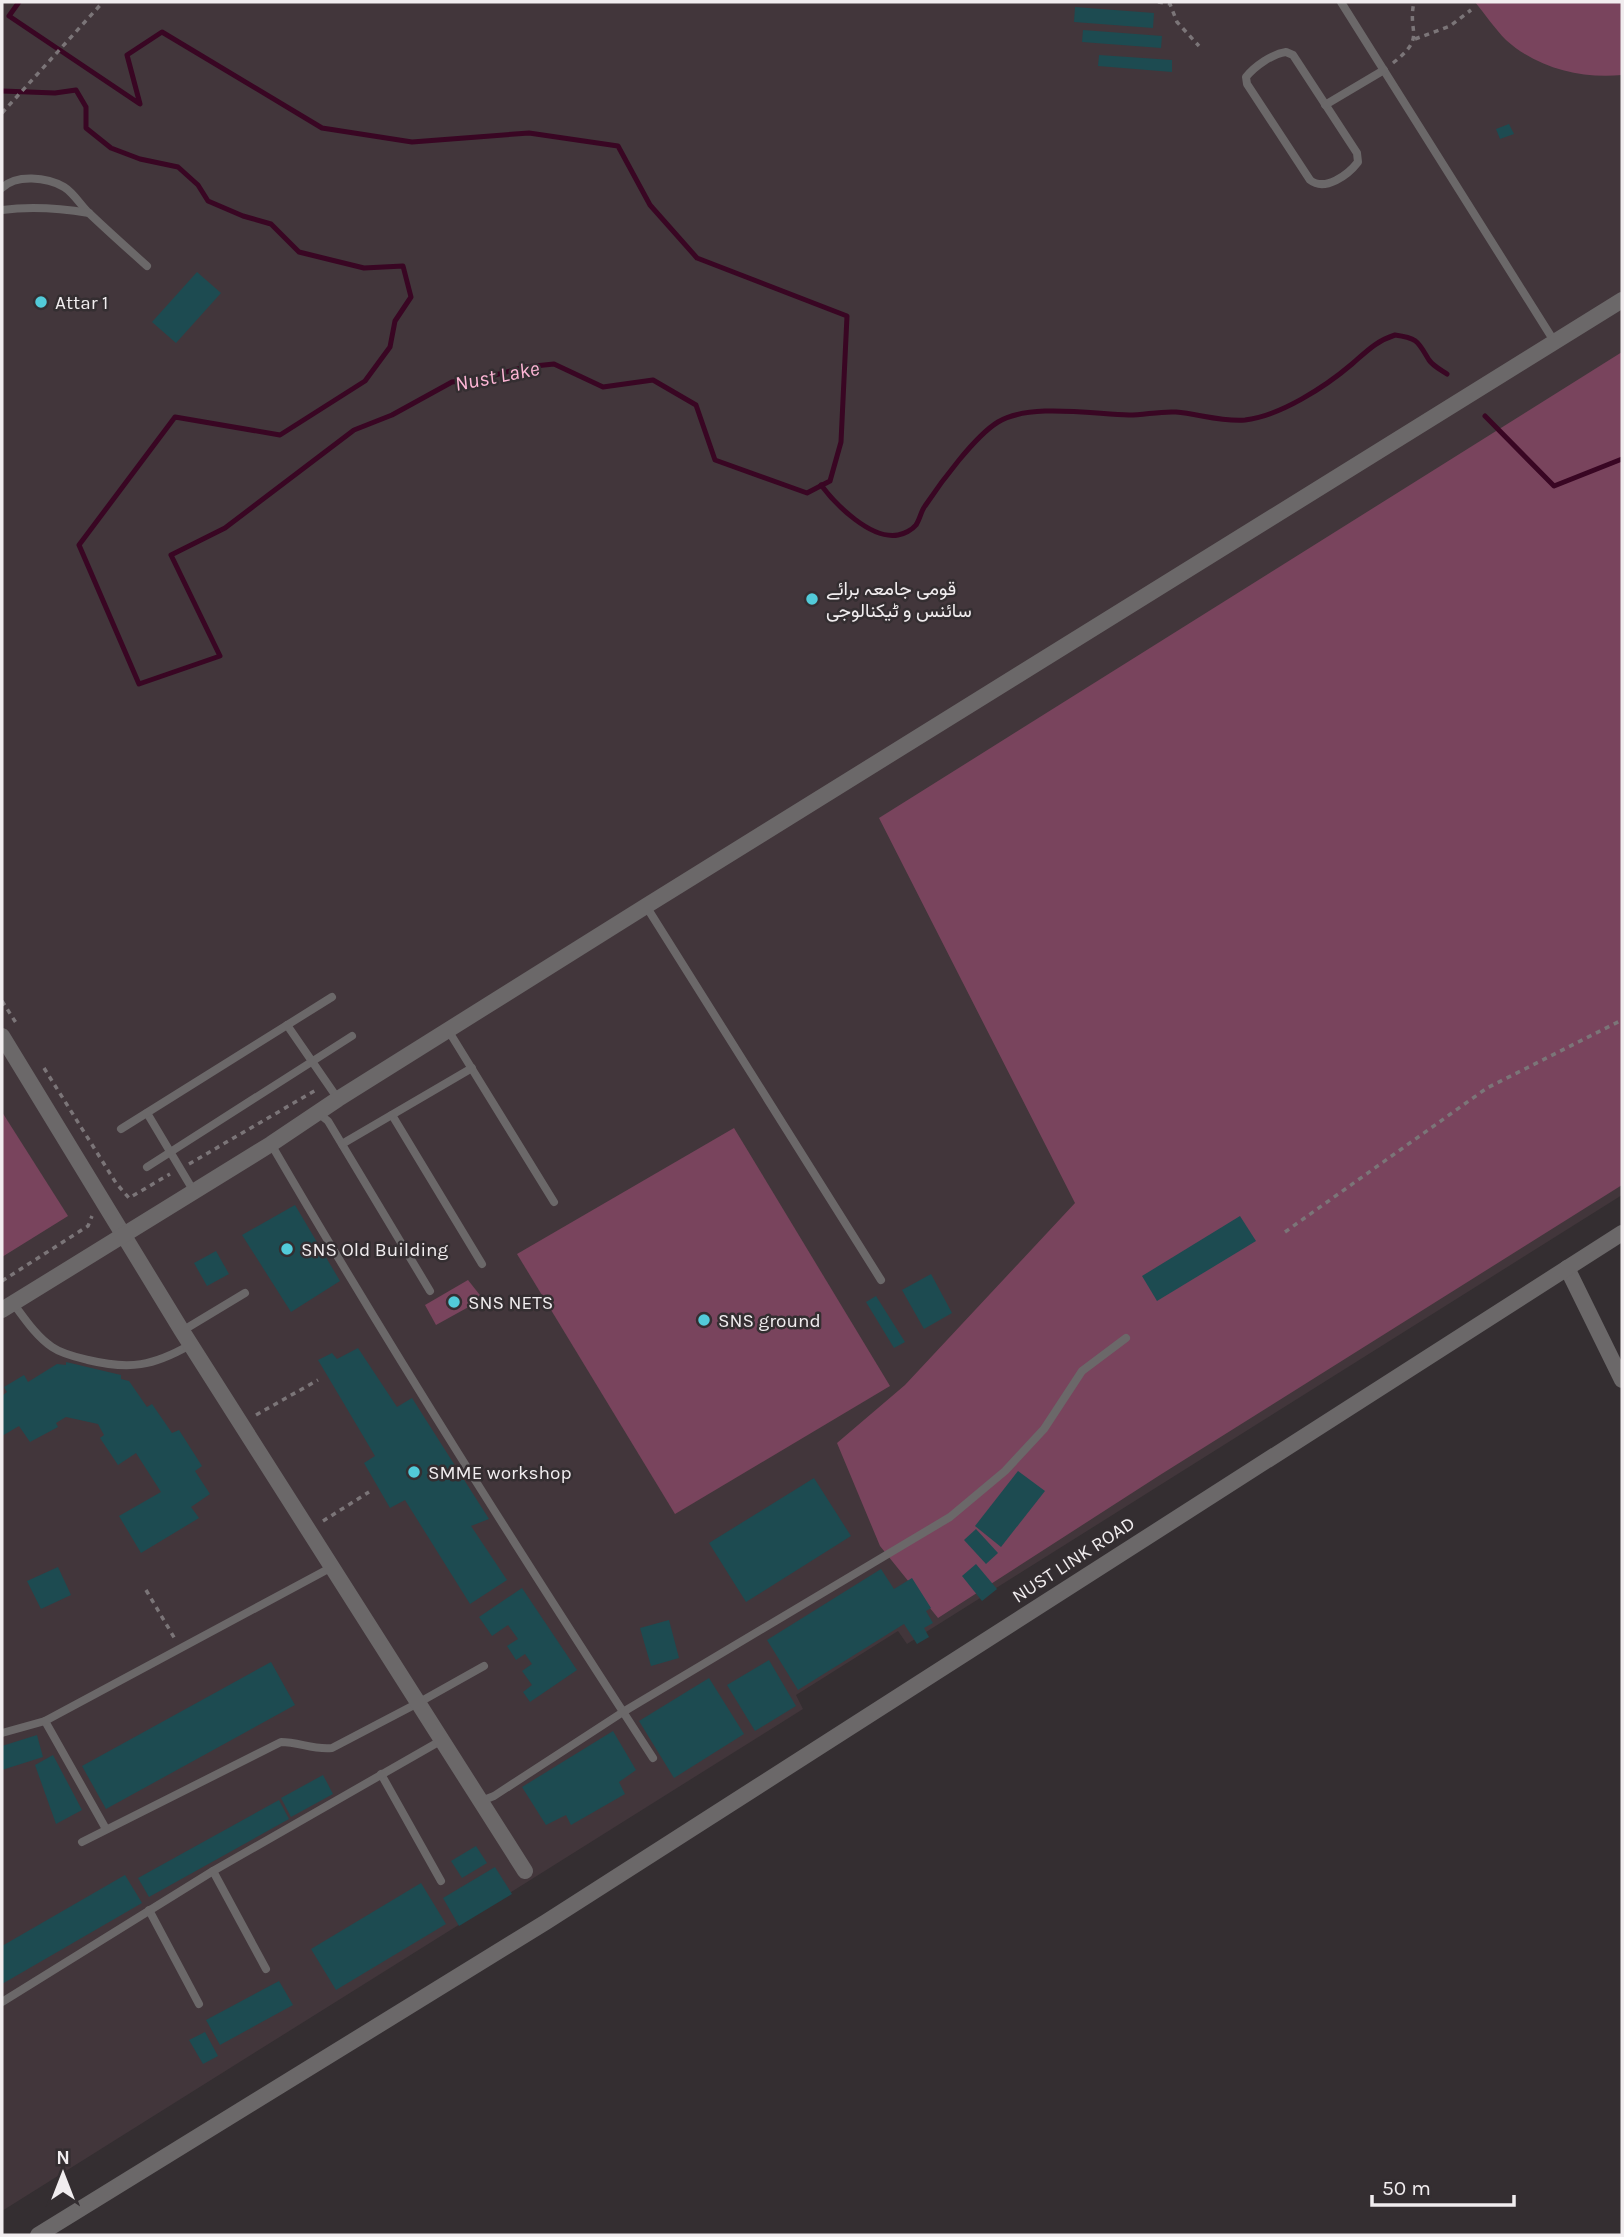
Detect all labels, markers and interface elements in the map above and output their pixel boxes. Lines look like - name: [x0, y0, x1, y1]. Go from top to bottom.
- place label: Attar 1: [55, 292, 108, 314]
- marker: Attar 1: [33, 294, 49, 310]
- water label: Nust Lake: [453, 356, 542, 396]
- place label: قومی جامعہ برائے سائنس و ٹیکنالوجی: [826, 578, 972, 622]
- marker: قومی جامعہ برائے سائنس و ٹیکنالوجی: [804, 591, 820, 607]
- place label: SNS Old Building: [301, 1239, 449, 1261]
- marker: SNS Old Building: [279, 1241, 295, 1257]
- place label: SNS NETS: [468, 1292, 553, 1314]
- marker: SNS NETS: [446, 1294, 462, 1310]
- place label: SNS ground: [718, 1310, 821, 1332]
- marker: SNS ground: [696, 1312, 712, 1328]
- place label: SMME workshop: [428, 1462, 572, 1484]
- marker: SMME workshop: [406, 1464, 422, 1480]
- street label: NUST LINK ROAD: [1008, 1512, 1139, 1608]
- north arrow: [28, 2139, 98, 2209]
- text: N: [56, 2147, 70, 2169]
- scale bar: [1372, 2164, 1514, 2208]
- text: 50 m: [1382, 2176, 1431, 2200]

